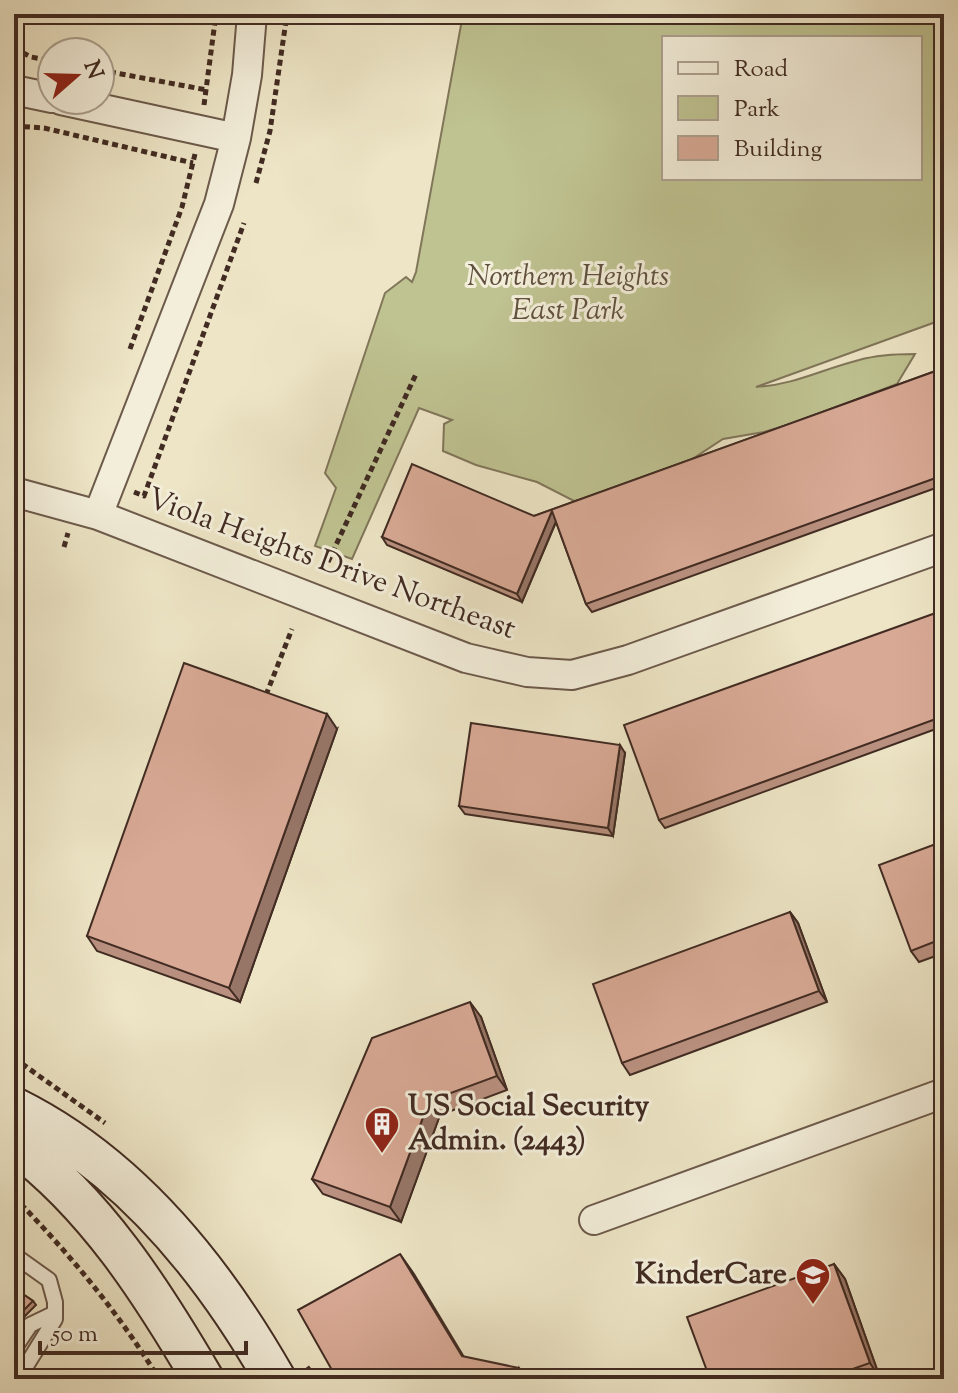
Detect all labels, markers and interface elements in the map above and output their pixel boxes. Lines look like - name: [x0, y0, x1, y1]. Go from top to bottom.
- north arrow: [36, 36, 116, 116]
- legend: [662, 36, 922, 180]
- text: Road: [734, 53, 788, 87]
- text: N: [74, 56, 110, 84]
- text: Park: [734, 93, 780, 127]
- text: Building: [734, 133, 823, 167]
- park label: Northern Heights East Park: [467, 256, 669, 333]
- street label: Viola Heights Drive Northeast: [141, 478, 521, 652]
- place label: US Social Security Admin. (2443): [408, 1086, 649, 1163]
- building icon: US Social Security Admin. (2443): [363, 1105, 401, 1155]
- place label: KinderCare: [635, 1254, 787, 1297]
- school or university icon: KinderCare: [794, 1256, 832, 1306]
- scale bar: [40, 1305, 246, 1355]
- text: 50 m: [50, 1318, 98, 1352]

